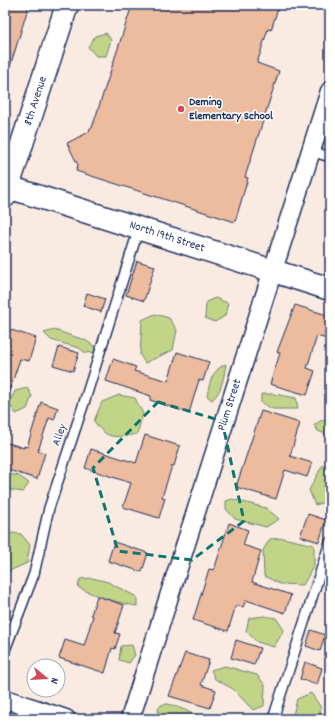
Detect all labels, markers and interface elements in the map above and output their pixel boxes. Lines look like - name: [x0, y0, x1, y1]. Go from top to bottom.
- street label: 8th Avenue: [20, 74, 52, 128]
- place label: Deming Elementary School: [189, 94, 273, 125]
- marker: Deming Elementary School: [176, 104, 186, 114]
- street label: North 19th Street: [127, 217, 207, 257]
- street label: Plum Street: [214, 376, 247, 433]
- street label: Alley: [48, 420, 72, 448]
- north arrow: [26, 658, 66, 698]
- text: N: [45, 675, 62, 686]

